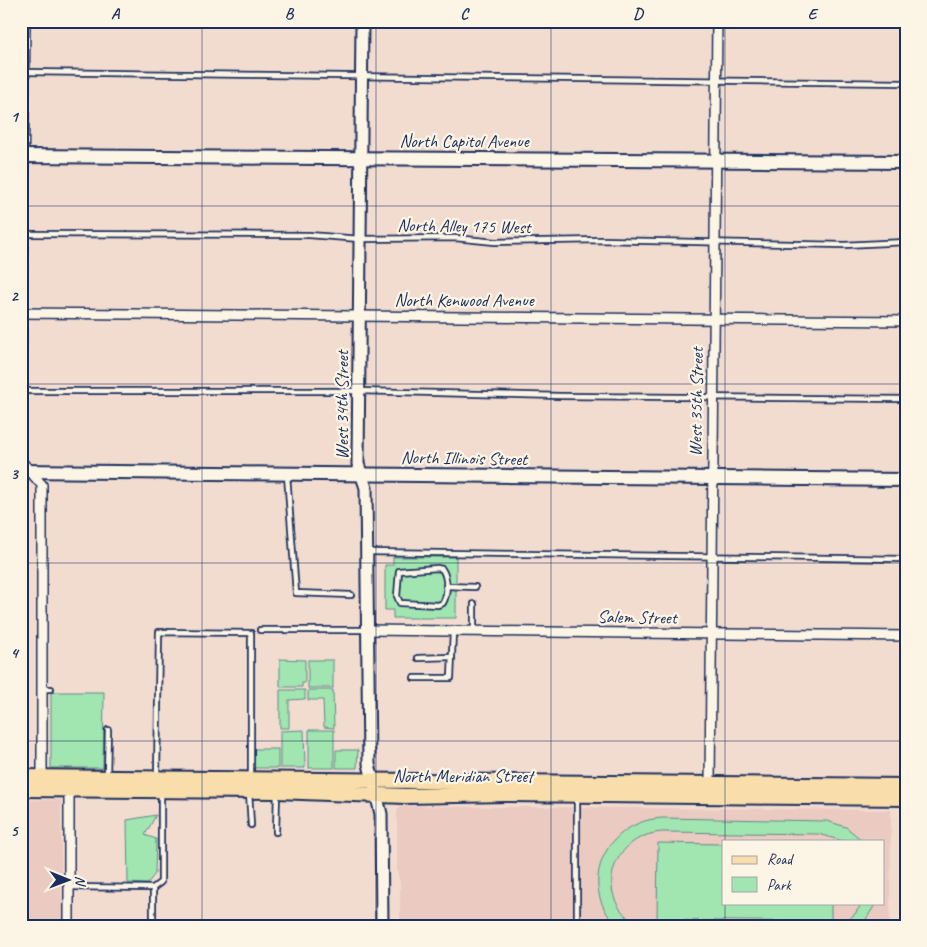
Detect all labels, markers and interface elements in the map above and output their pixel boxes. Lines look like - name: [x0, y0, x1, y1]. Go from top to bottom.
- text: A: [111, 4, 121, 24]
- text: B: [285, 4, 295, 24]
- text: C: [460, 4, 470, 24]
- text: D: [633, 4, 644, 24]
- text: E: [808, 4, 819, 24]
- text: 1: [10, 107, 19, 127]
- street label: North Capitol Avenue: [399, 130, 530, 152]
- street label: North Alley 175 West: [397, 214, 533, 238]
- text: 2: [10, 286, 19, 306]
- street label: North Kenwood Avenue: [394, 289, 535, 311]
- street label: West 35th Street: [684, 345, 708, 457]
- street label: West 34th Street: [331, 348, 353, 459]
- street label: North Illinois Street: [401, 446, 529, 470]
- text: 3: [10, 464, 19, 484]
- street label: Salem Street: [597, 605, 679, 629]
- text: 4: [10, 643, 19, 663]
- street label: North Meridian Street: [393, 765, 536, 787]
- text: 5: [11, 821, 20, 841]
- legend: [722, 840, 884, 904]
- text: Road: [767, 850, 794, 869]
- north arrow: [42, 854, 92, 904]
- text: N: [72, 876, 89, 887]
- text: Park: [767, 876, 792, 895]

